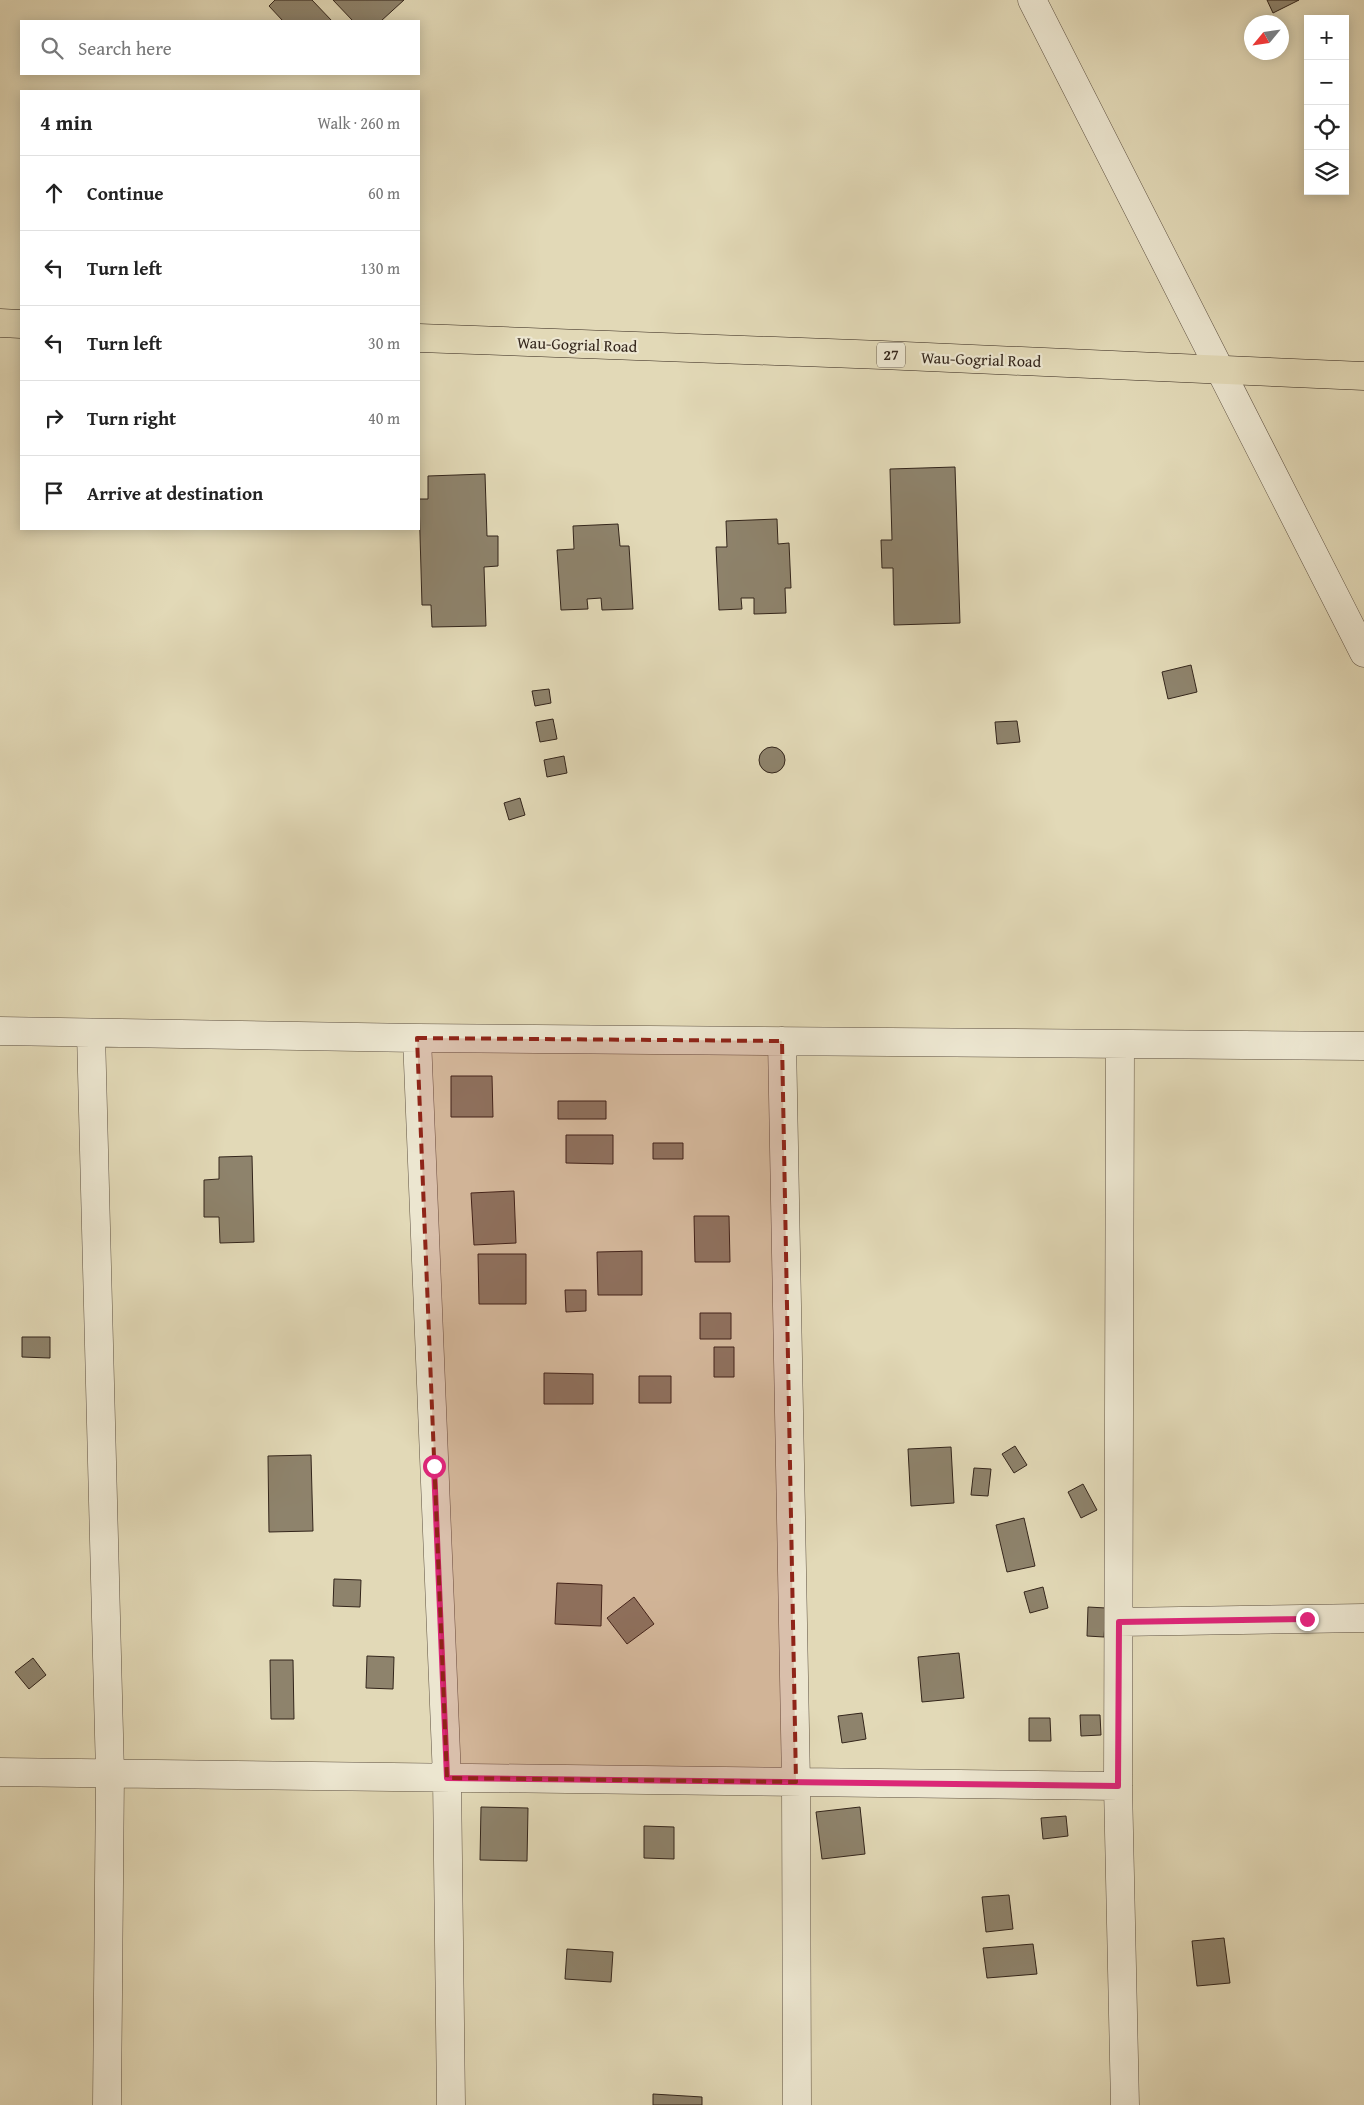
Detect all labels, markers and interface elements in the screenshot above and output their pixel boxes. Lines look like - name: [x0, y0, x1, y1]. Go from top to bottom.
- north arrow: [1244, 15, 1289, 60]
- map controls: [1304, 15, 1349, 195]
- button: +: [1304, 15, 1349, 60]
- search box: [20, 20, 420, 75]
- icon: search: [38, 34, 66, 62]
- text: Search here: [78, 34, 172, 62]
- button: −: [1304, 60, 1349, 105]
- button: locate: [1304, 105, 1349, 150]
- text: 4 min: [40, 107, 92, 138]
- text: Walk · 260 m: [317, 111, 400, 135]
- button: layers: [1304, 150, 1349, 195]
- icon: ahead: [40, 179, 68, 207]
- text: Continue: [87, 179, 164, 207]
- text: 60 m: [368, 181, 400, 205]
- icon: left: [40, 254, 68, 282]
- text: Turn left: [87, 254, 162, 282]
- text: 130 m: [360, 256, 400, 280]
- icon: left: [40, 329, 68, 357]
- text: Turn left: [87, 329, 162, 357]
- street label: Wau-Gogrial Road: [516, 330, 638, 358]
- text: 30 m: [368, 331, 400, 355]
- road number: 27: [877, 342, 905, 368]
- street label: Wau-Gogrial Road: [920, 345, 1042, 373]
- icon: right: [40, 404, 68, 432]
- text: Turn right: [87, 404, 176, 432]
- text: 40 m: [368, 406, 400, 430]
- icon: arrive: [40, 479, 68, 507]
- text: Arrive at destination: [87, 479, 263, 507]
- route start: [423, 1455, 446, 1478]
- route end: [1296, 1608, 1319, 1631]

